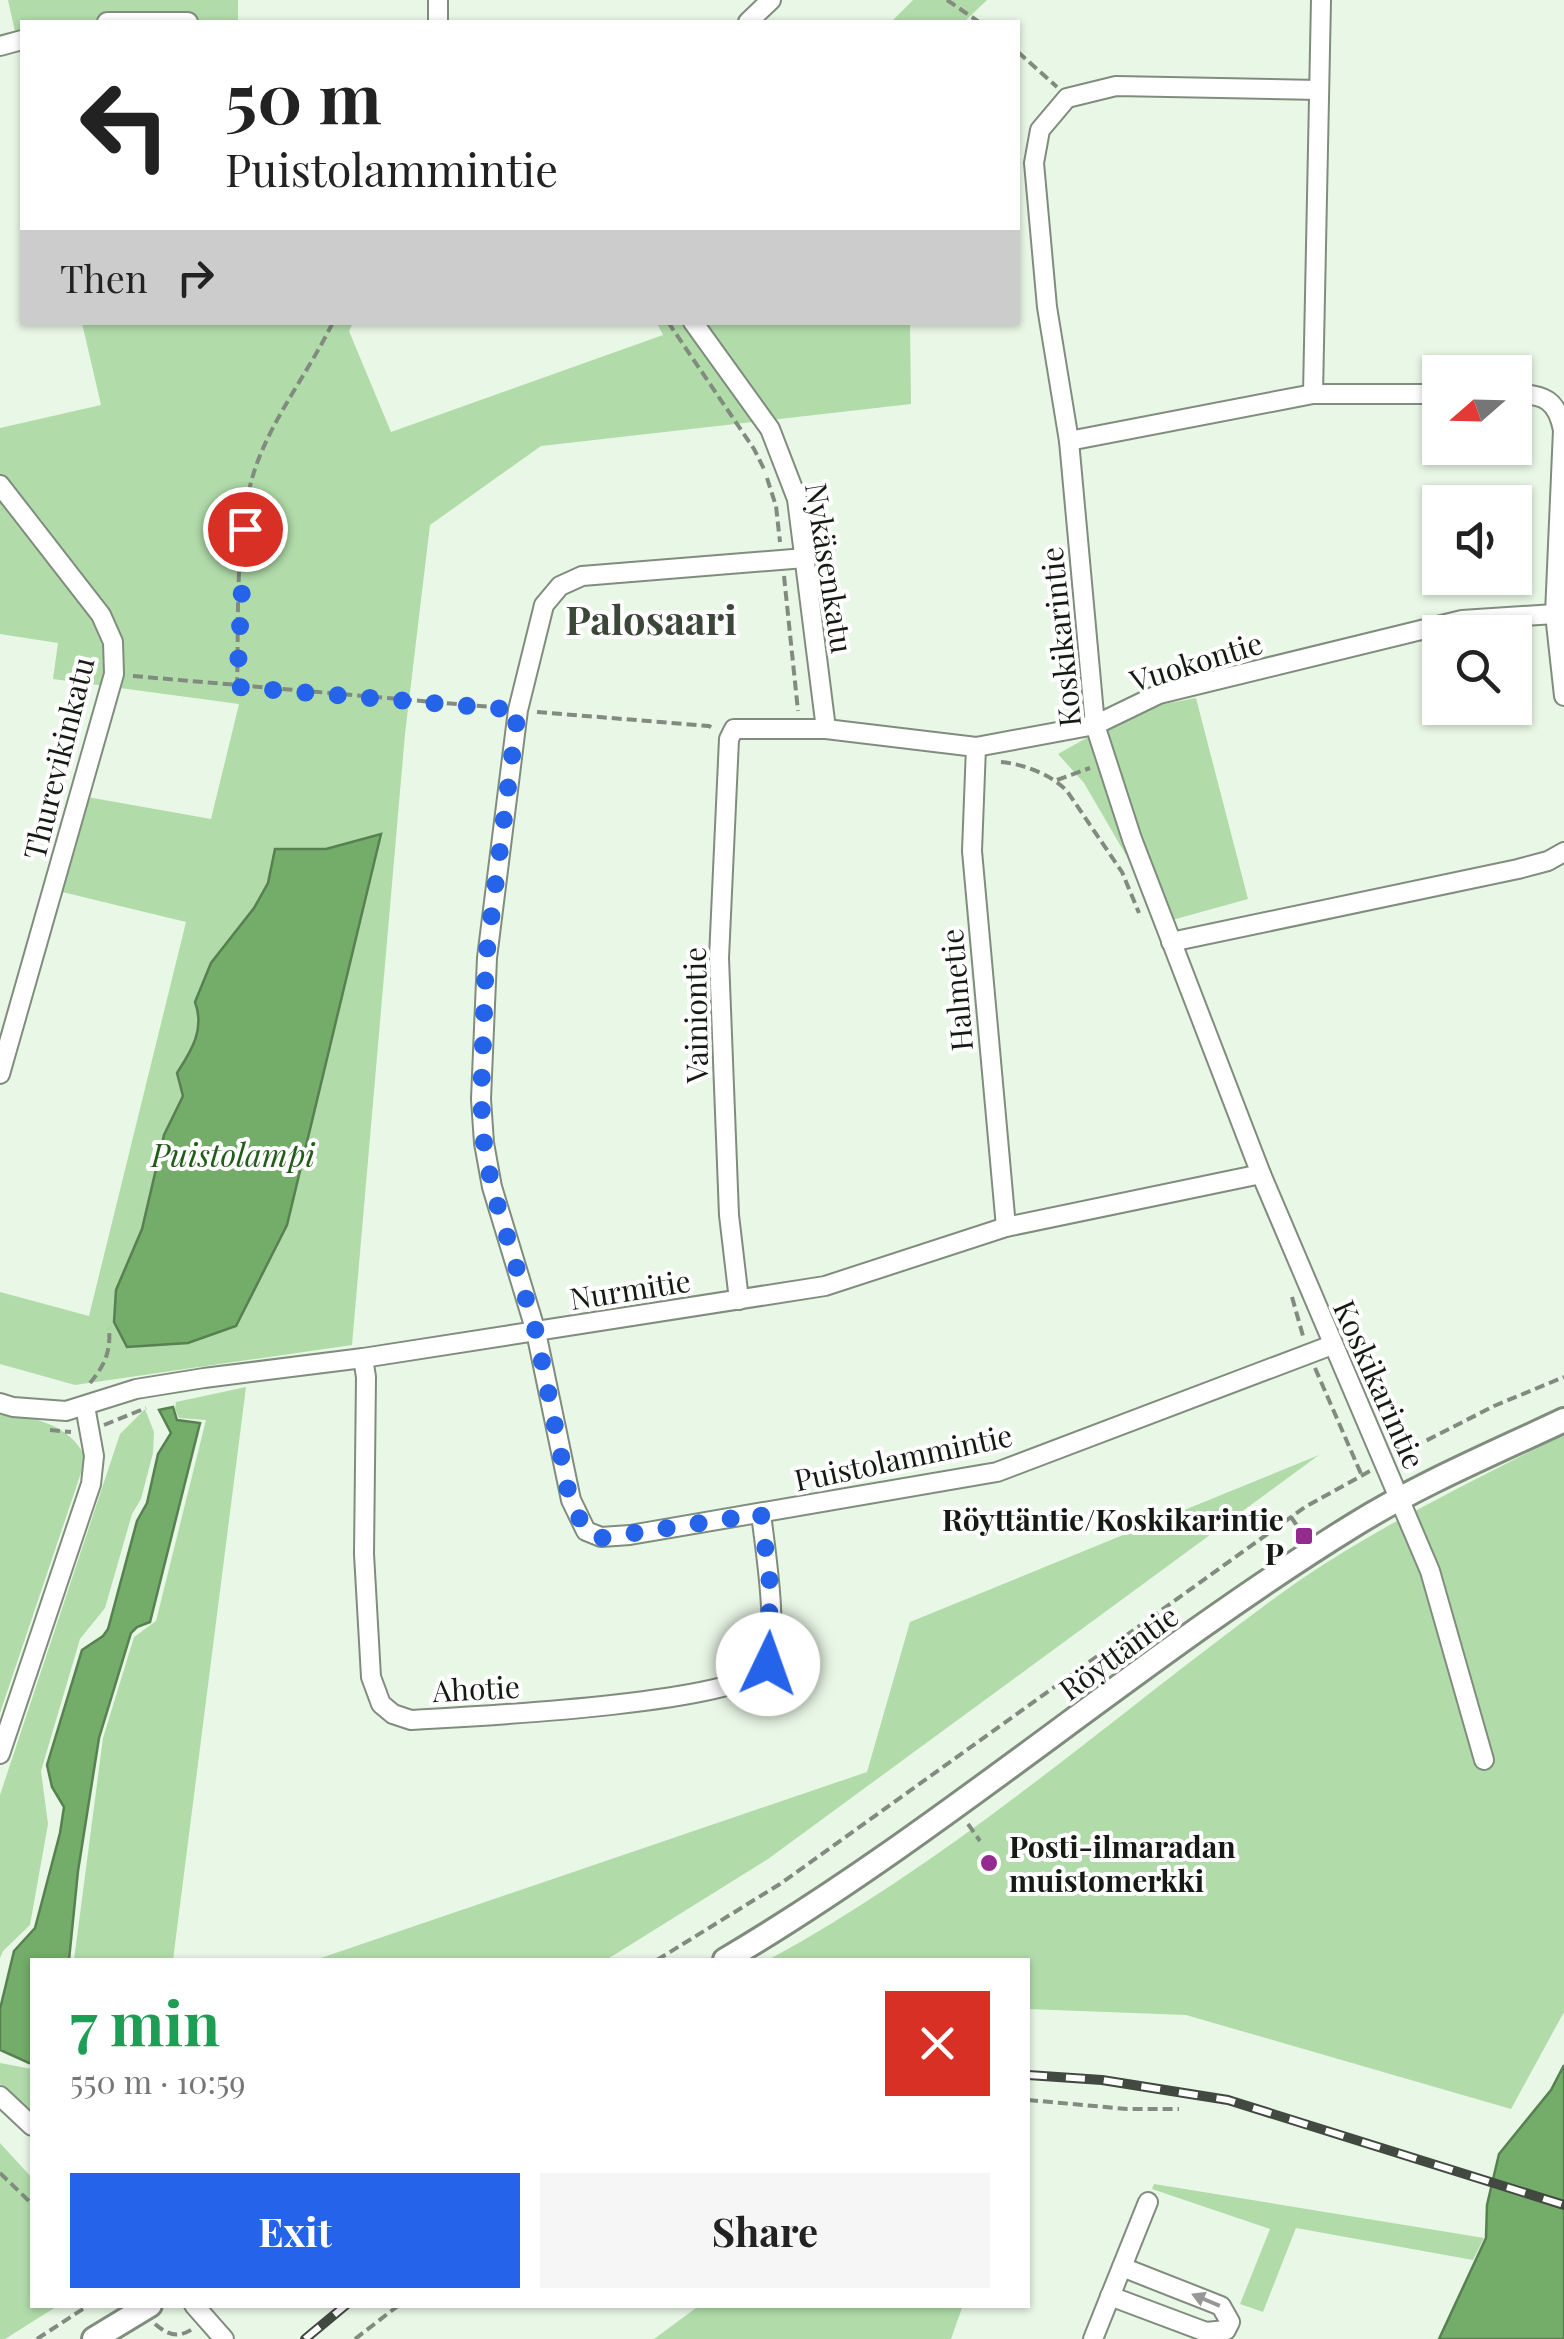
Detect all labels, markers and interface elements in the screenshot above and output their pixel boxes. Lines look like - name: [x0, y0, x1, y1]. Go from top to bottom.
- text: 50 m: [225, 48, 382, 142]
- icon: left: [60, 60, 190, 190]
- text: Puistolammintie: [225, 138, 558, 198]
- icon: right: [168, 250, 223, 305]
- text: Then: [60, 252, 148, 303]
- north arrow: [1422, 355, 1532, 465]
- map controls: [1422, 355, 1532, 725]
- street label: Nykäsenkatu: [797, 480, 863, 656]
- button: sound: [1422, 485, 1532, 595]
- pin: [203, 487, 288, 572]
- icon: arrive: [218, 502, 273, 557]
- street label: Koskikarintie: [1031, 545, 1089, 729]
- district label: Palosaari: [565, 592, 737, 645]
- button: search: [1422, 615, 1532, 725]
- street label: Vuokontie: [1124, 622, 1267, 700]
- street label: Thurevikinkatu: [14, 653, 102, 863]
- street label: Halmetie: [931, 927, 981, 1053]
- street label: Vainiontie: [674, 946, 716, 1085]
- water label: Puistolampi: [149, 1132, 316, 1175]
- street label: Nurmitie: [567, 1260, 693, 1318]
- street label: Koskikarintie: [1325, 1293, 1435, 1475]
- street label: Puistolammintie: [790, 1414, 1016, 1500]
- place label: Röyttäntie/Koskikarintie P: [942, 1499, 1284, 1573]
- marker: Röyttäntie/Koskikarintie P: [1293, 1525, 1315, 1547]
- street label: Röyttäntie: [1050, 1595, 1186, 1709]
- position arrow: [716, 1612, 820, 1716]
- street label: Ahotie: [430, 1666, 521, 1710]
- place label: Posti-ilmaradan muistomerkki: [1009, 1826, 1236, 1900]
- marker: Posti-ilmaradan muistomerkki: [978, 1852, 1000, 1874]
- text: 7 min: [70, 1981, 220, 2061]
- button: close: [885, 1991, 990, 2096]
- text: 550 m · 10:59: [70, 2059, 246, 2102]
- button: Exit: [70, 2173, 520, 2288]
- button: Share: [540, 2173, 990, 2288]
- one-way arrow: [1191, 2292, 1221, 2308]

